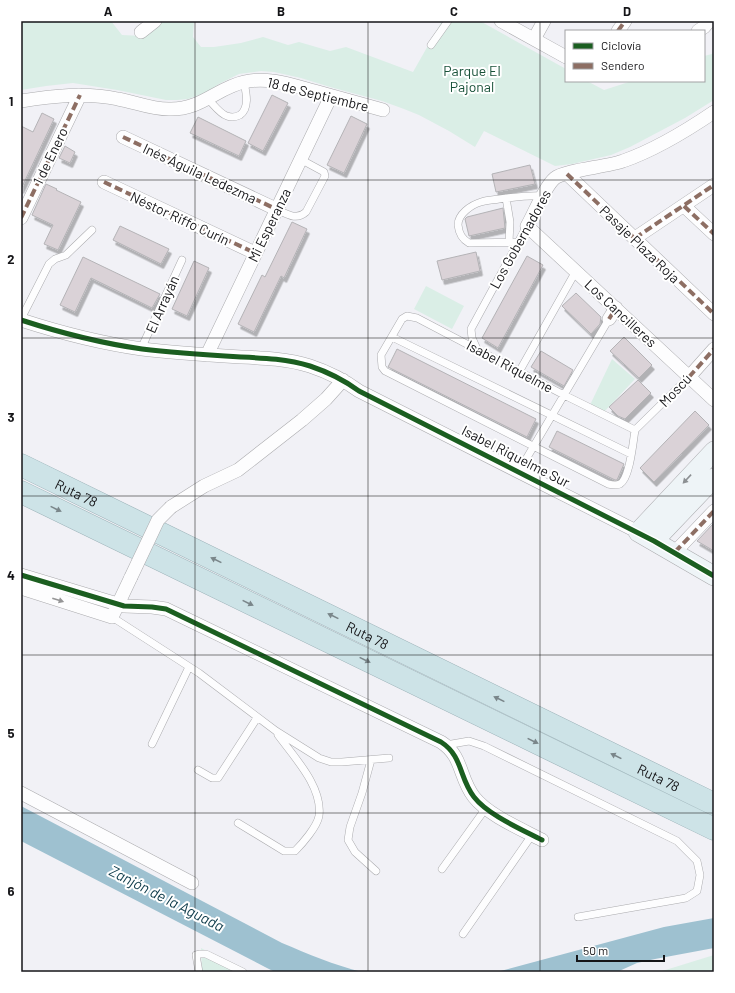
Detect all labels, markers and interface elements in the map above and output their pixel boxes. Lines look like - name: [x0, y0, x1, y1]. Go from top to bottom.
- text: A: [104, 3, 113, 19]
- text: B: [277, 3, 285, 19]
- text: C: [450, 3, 458, 19]
- text: D: [623, 3, 631, 19]
- legend: [565, 30, 705, 82]
- text: Ciclovía: [601, 38, 641, 52]
- text: Sendero: [601, 58, 645, 72]
- park label: Parque El Pajonal: [443, 62, 501, 95]
- street label: 18 de Septiembre: [265, 73, 371, 115]
- text: 1: [9, 93, 13, 109]
- street label: 1 de Enero: [29, 125, 71, 187]
- street label: Inés Águila Ledezma: [140, 139, 260, 207]
- street label: Mi Esperanza: [244, 185, 294, 265]
- street label: Los Gobernadores: [486, 186, 554, 291]
- street label: Néstor Riffo Curín: [128, 188, 232, 248]
- street label: Pasaje Plaza Roja: [596, 202, 684, 286]
- text: 2: [7, 251, 15, 267]
- street label: El Arrayán: [142, 273, 182, 335]
- street label: Los Cancilleres: [582, 275, 661, 351]
- street label: Isabel Riquelme: [464, 336, 556, 396]
- street label: Moscú: [655, 370, 695, 410]
- text: 3: [7, 409, 15, 425]
- street label: Isabel Riquelme Sur: [459, 421, 573, 491]
- one-way arrow: [682, 474, 692, 484]
- street label: Ruta 78: [53, 475, 101, 510]
- one-way arrow: [50, 506, 62, 512]
- one-way arrow: [210, 557, 221, 563]
- text: 4: [7, 567, 15, 583]
- one-way arrow: [52, 597, 64, 603]
- one-way arrow: [243, 600, 254, 606]
- one-way arrow: [327, 613, 338, 620]
- street label: Ruta 78: [344, 617, 392, 652]
- one-way arrow: [359, 657, 371, 663]
- one-way arrow: [494, 695, 505, 702]
- text: 5: [7, 725, 15, 741]
- one-way arrow: [527, 738, 538, 744]
- one-way arrow: [610, 753, 622, 759]
- street label: Ruta 78: [635, 759, 683, 795]
- water label: Zanjón de la Aguada: [107, 861, 228, 935]
- text: 6: [8, 883, 15, 899]
- scale bar: [577, 937, 664, 963]
- text: 50 m: [583, 943, 608, 957]

